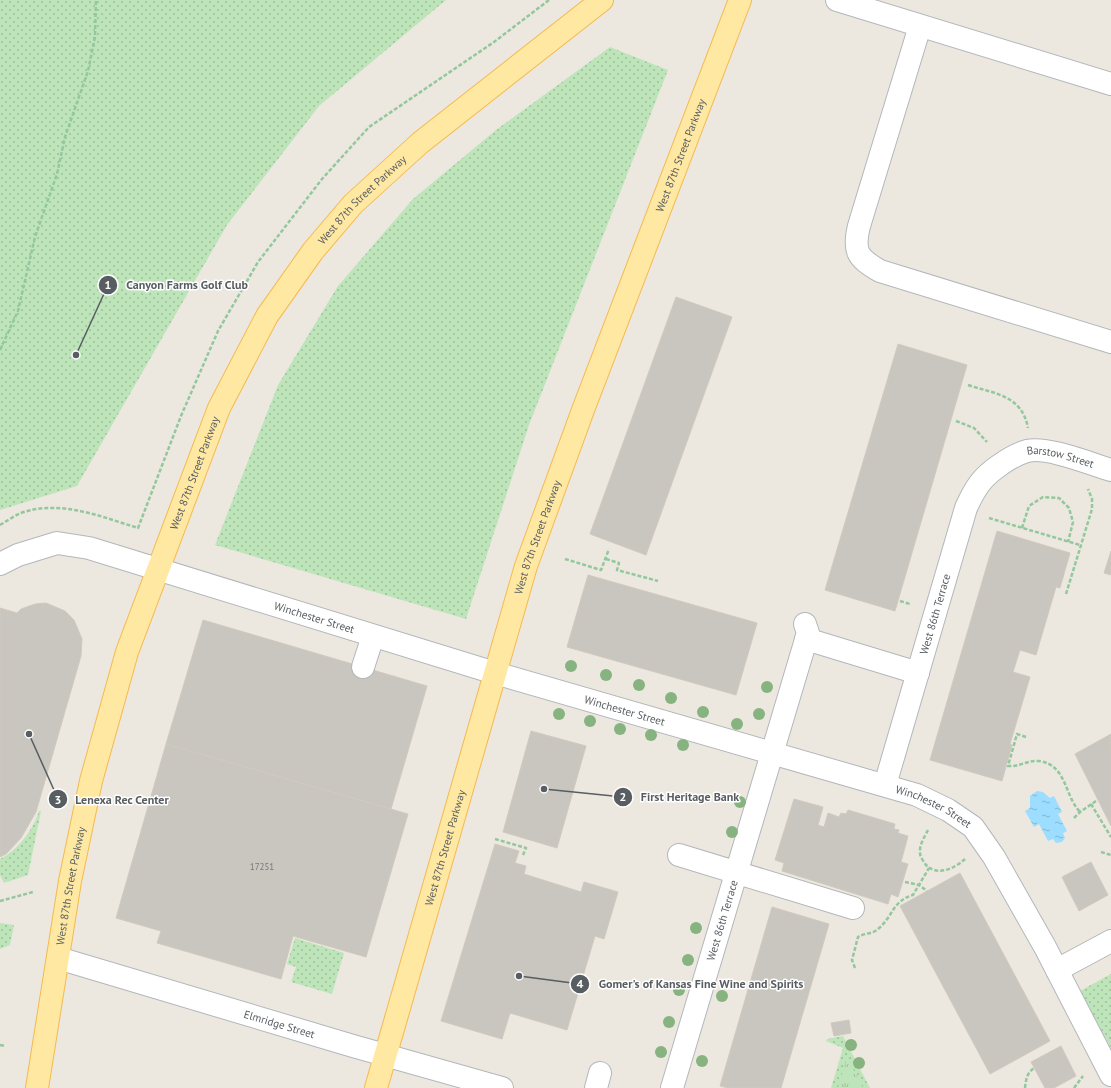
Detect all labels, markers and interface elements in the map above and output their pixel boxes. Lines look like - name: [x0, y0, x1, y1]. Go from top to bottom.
- street label: West 87th Street Parkway: [653, 96, 709, 214]
- street label: West 87th Street Parkway: [315, 152, 410, 247]
- callout: Canyon Farms Golf Club: [98, 273, 256, 297]
- text: 1: [105, 277, 111, 292]
- text: Canyon Farms Golf Club: [126, 277, 248, 292]
- street label: West 87th Street Parkway: [167, 414, 223, 532]
- street label: Barstow Street: [1026, 443, 1096, 471]
- street label: West 87th Street Parkway: [511, 477, 564, 596]
- street label: West 86th Terrace: [917, 572, 954, 656]
- street label: Winchester Street: [272, 598, 356, 636]
- street label: Winchester Street: [583, 692, 667, 729]
- street label: Winchester Street: [894, 782, 974, 831]
- callout: First Heritage Bank: [613, 785, 747, 809]
- callout: Lenexa Rec Center: [48, 787, 177, 811]
- street label: West 87th Street Parkway: [422, 787, 469, 907]
- text: 2: [620, 789, 626, 804]
- text: First Heritage Bank: [641, 789, 739, 804]
- text: 3: [55, 792, 61, 807]
- text: Lenexa Rec Center: [75, 792, 169, 807]
- street label: West 87th Street Parkway: [53, 825, 88, 946]
- house number: 17251: [250, 861, 274, 872]
- street label: West 86th Terrace: [703, 878, 741, 962]
- callout: Gomer's of Kansas Fine Wine and Spirits: [570, 972, 811, 996]
- text: 4: [577, 976, 584, 991]
- text: Gomer's of Kansas Fine Wine and Spirits: [599, 976, 803, 991]
- street label: Elmridge Street: [242, 1007, 317, 1041]

